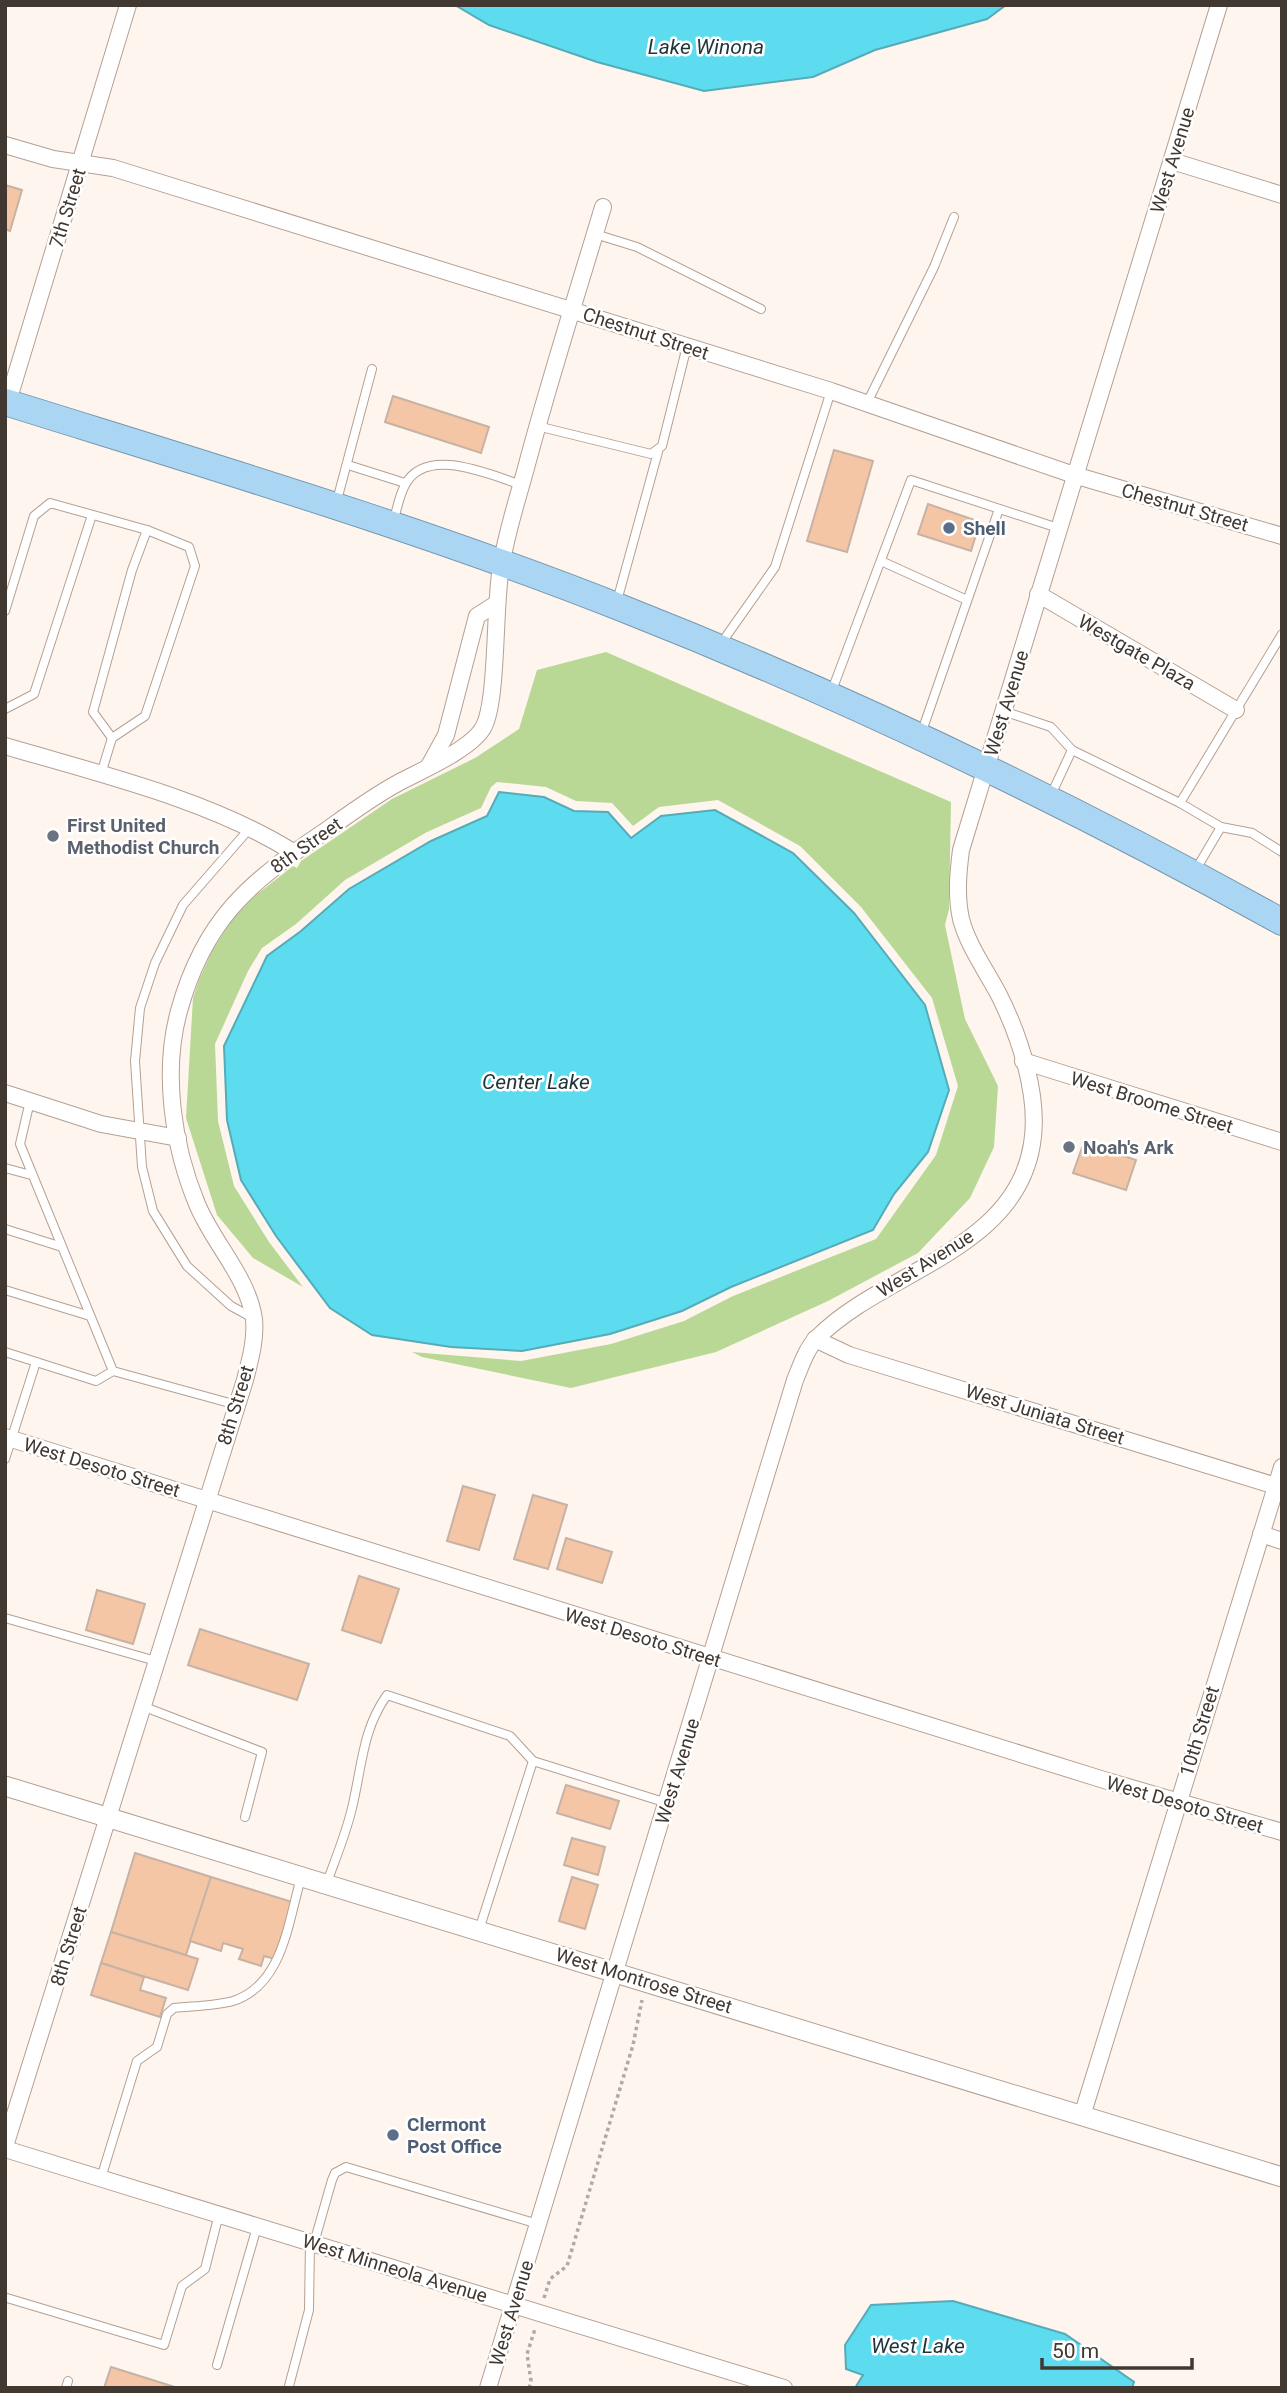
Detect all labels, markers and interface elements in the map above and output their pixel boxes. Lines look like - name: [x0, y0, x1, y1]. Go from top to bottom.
- water label: Lake Winona: [648, 35, 764, 59]
- street label: West Avenue: [1145, 104, 1199, 216]
- street label: 7th Street: [44, 165, 90, 251]
- street label: Chestnut Street: [580, 302, 712, 365]
- street label: Chestnut Street: [1119, 478, 1251, 537]
- place label: Shell: [963, 517, 1006, 540]
- marker: Shell: [941, 520, 957, 536]
- street label: Westgate Plaza: [1074, 610, 1199, 695]
- street label: West Avenue: [979, 647, 1033, 759]
- street label: 8th Street: [266, 812, 347, 878]
- place label: First United Methodist Church: [67, 814, 219, 859]
- marker: First United Methodist Church: [45, 828, 61, 844]
- street label: West Broome Street: [1068, 1067, 1236, 1138]
- water label: Center Lake: [482, 1070, 590, 1094]
- place label: Noah's Ark: [1083, 1136, 1175, 1159]
- marker: Noah's Ark: [1061, 1139, 1077, 1155]
- street label: West Avenue: [873, 1225, 978, 1302]
- street label: 8th Street: [212, 1362, 258, 1448]
- street label: West Juniata Street: [963, 1379, 1127, 1450]
- street label: West Desoto Street: [21, 1433, 183, 1502]
- street label: West Desoto Street: [562, 1603, 724, 1672]
- street label: 10th Street: [1175, 1683, 1224, 1779]
- street label: West Avenue: [650, 1715, 704, 1827]
- street label: West Desoto Street: [1104, 1771, 1266, 1838]
- street label: 8th Street: [45, 1903, 91, 1989]
- street label: West Montrose Street: [553, 1943, 735, 2018]
- place label: Clermont Post Office: [407, 2113, 502, 2158]
- marker: Clermont Post Office: [385, 2127, 401, 2143]
- street label: West Minneola Avenue: [300, 2229, 490, 2308]
- street label: West Avenue: [484, 2257, 538, 2369]
- scale bar: [1042, 2326, 1192, 2370]
- water label: West Lake: [871, 2334, 965, 2358]
- text: 50 m: [1052, 2339, 1099, 2363]

